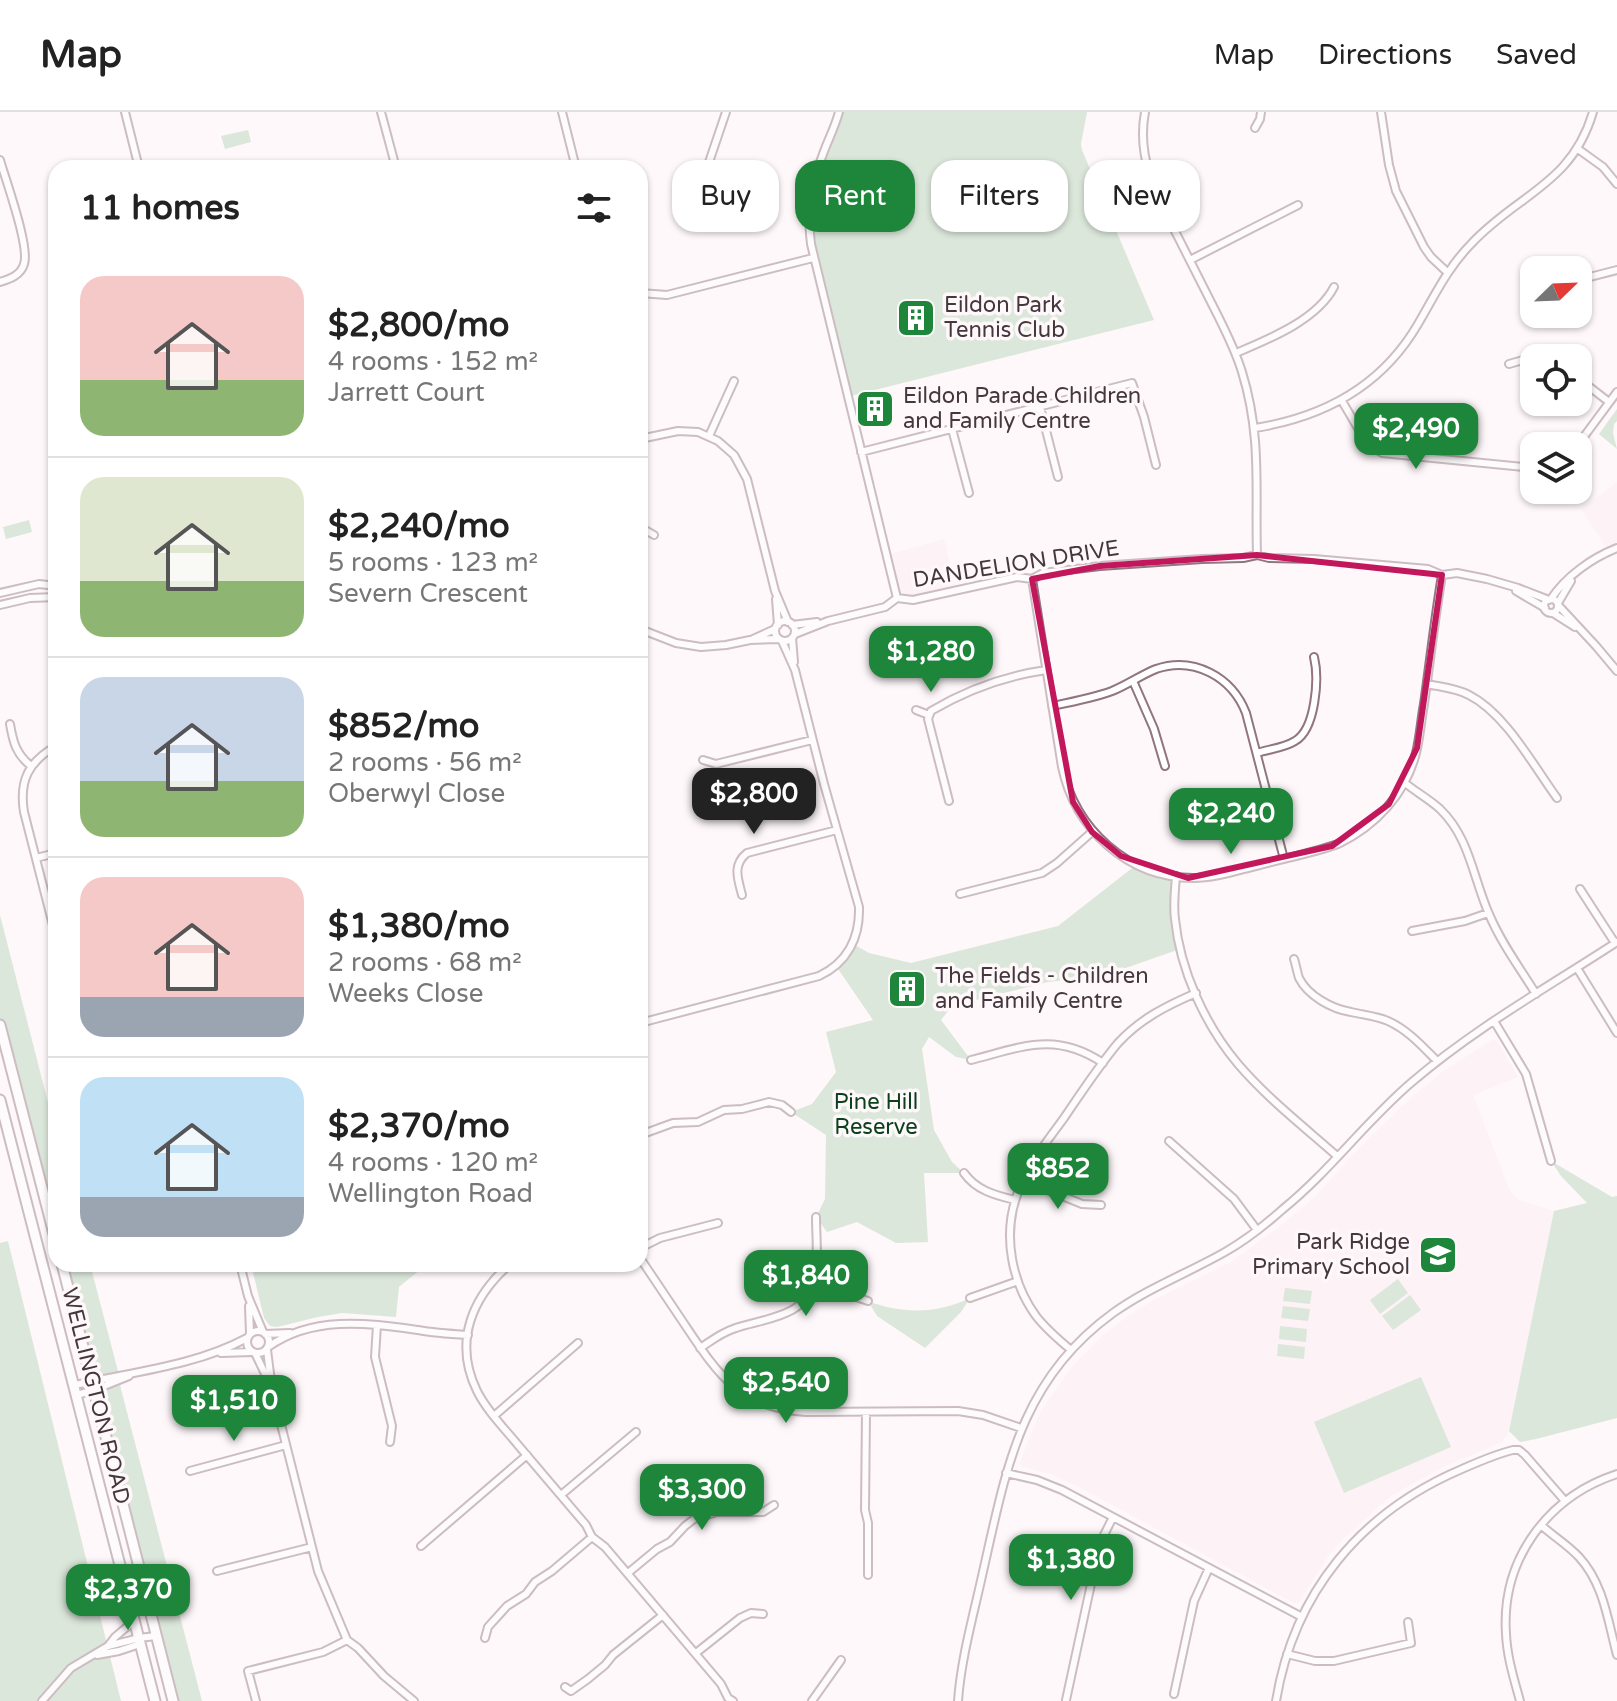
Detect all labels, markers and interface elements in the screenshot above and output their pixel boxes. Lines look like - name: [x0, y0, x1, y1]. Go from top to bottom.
- text: Map: [40, 32, 122, 78]
- text: Map: [1214, 38, 1274, 72]
- text: Directions: [1318, 38, 1452, 72]
- text: Saved: [1496, 38, 1577, 72]
- chip: Buy: [672, 160, 779, 232]
- chip: Rent: [795, 160, 915, 232]
- chip: Filters: [931, 160, 1068, 232]
- chip: New: [1084, 160, 1200, 232]
- icon: filters: [572, 186, 616, 230]
- text: 11 homes: [80, 188, 240, 229]
- north arrow: [1520, 256, 1592, 328]
- map controls: [1520, 256, 1592, 504]
- place label: Eildon Park Tennis Club: [944, 292, 1065, 343]
- building icon: Eildon Park Tennis Club: [895, 297, 937, 339]
- text: $2,800/mo: [328, 305, 509, 346]
- icon: home: [144, 308, 240, 404]
- button: locate: [1520, 344, 1592, 416]
- text: 4 rooms · 152 m²: [328, 346, 538, 377]
- text: Jarrett Court: [328, 377, 485, 408]
- place label: Eildon Parade Children and Family Centre: [903, 383, 1141, 434]
- building icon: Eildon Parade Children and Family Centre: [854, 388, 896, 430]
- pin: $2,490: [1351, 403, 1481, 471]
- text: $2,490: [1372, 413, 1460, 444]
- button: layers: [1520, 432, 1592, 504]
- text: $2,240/mo: [328, 506, 510, 547]
- icon: home: [144, 509, 240, 605]
- street label: DANDELION DRIVE: [911, 535, 1121, 593]
- text: 5 rooms · 123 m²: [328, 547, 538, 578]
- text: Severn Crescent: [328, 578, 528, 609]
- pin: $1,280: [866, 626, 996, 694]
- text: $1,280: [887, 636, 975, 667]
- text: $852/mo: [328, 706, 479, 747]
- icon: home: [144, 709, 240, 805]
- text: 2 rooms · 56 m²: [328, 747, 522, 778]
- pin: $2,800: [689, 768, 819, 836]
- text: Oberwyl Close: [328, 778, 505, 809]
- text: $2,800: [710, 778, 798, 809]
- pin: $2,240: [1166, 788, 1296, 856]
- text: $2,240: [1187, 798, 1275, 829]
- text: $1,380/mo: [328, 906, 510, 947]
- icon: home: [144, 909, 240, 1005]
- text: 2 rooms · 68 m²: [328, 947, 522, 978]
- place label: The Fields - Children and Family Centre: [935, 963, 1149, 1014]
- building icon: The Fields - Children and Family Centre: [886, 968, 928, 1010]
- text: Weeks Close: [328, 978, 483, 1009]
- park label: Pine Hill Reserve: [834, 1089, 918, 1140]
- text: $2,370/mo: [328, 1106, 510, 1147]
- icon: home: [144, 1109, 240, 1205]
- pin: $852: [1011, 1143, 1105, 1211]
- text: 4 rooms · 120 m²: [328, 1147, 538, 1178]
- text: $852: [1025, 1153, 1091, 1184]
- text: Wellington Road: [328, 1178, 533, 1209]
- place label: Park Ridge Primary School: [1252, 1229, 1410, 1280]
- school or university icon: Park Ridge Primary School: [1417, 1234, 1459, 1276]
- pin: $1,840: [741, 1250, 871, 1318]
- text: $1,840: [762, 1260, 850, 1291]
- street label: WELLINGTON ROAD: [56, 1285, 136, 1507]
- pin: $2,540: [721, 1357, 851, 1425]
- text: $2,540: [742, 1367, 830, 1398]
- pin: $1,510: [169, 1375, 299, 1443]
- text: $1,510: [190, 1385, 278, 1416]
- pin: $3,300: [637, 1464, 767, 1532]
- text: $3,300: [658, 1474, 746, 1505]
- pin: $1,380: [1006, 1534, 1136, 1602]
- text: $1,380: [1027, 1544, 1115, 1575]
- pin: $2,370: [63, 1564, 193, 1632]
- text: $2,370: [84, 1574, 172, 1605]

